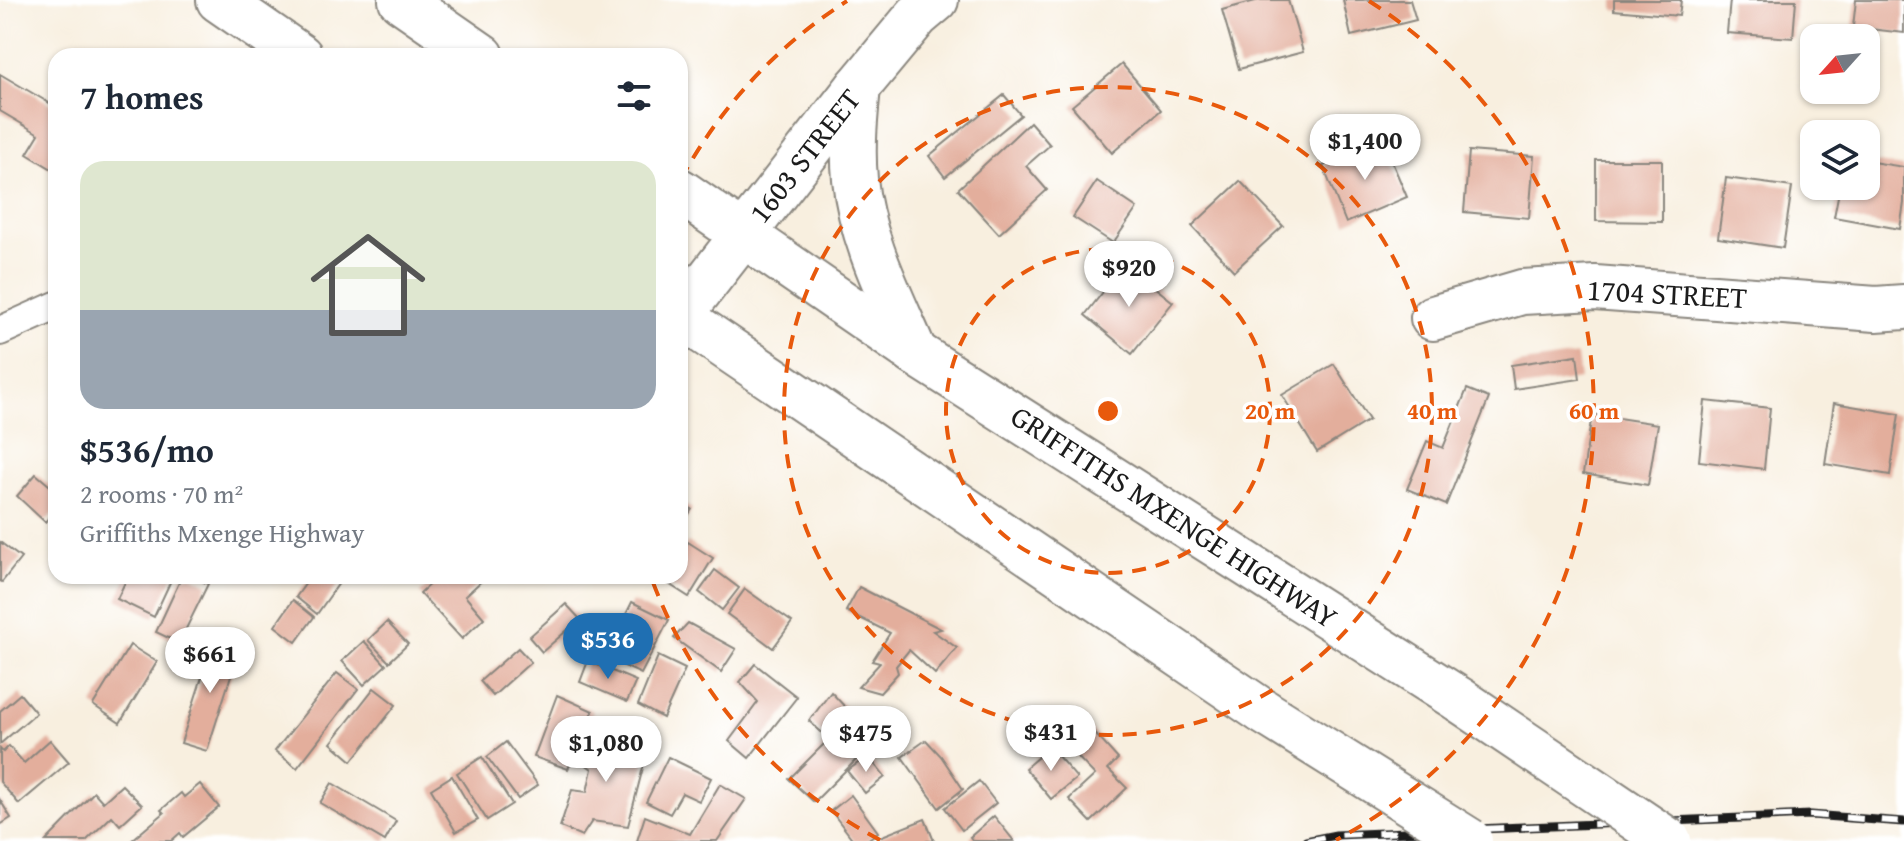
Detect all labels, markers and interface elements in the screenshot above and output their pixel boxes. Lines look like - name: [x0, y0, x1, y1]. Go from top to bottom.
- north arrow: [1800, 24, 1880, 104]
- map controls: [1800, 24, 1880, 200]
- text: 7 homes: [80, 72, 204, 121]
- icon: filters: [612, 74, 656, 118]
- street label: 1603 STREET: [738, 79, 871, 232]
- pin: $1,400: [1300, 114, 1430, 182]
- text: $1,400: [1328, 120, 1402, 159]
- button: layers: [1800, 120, 1880, 200]
- icon: home: [296, 213, 440, 357]
- pin: $920: [1082, 241, 1176, 309]
- text: $920: [1102, 247, 1156, 286]
- street label: 1704 STREET: [1586, 267, 1748, 319]
- text: 20 m: [1245, 393, 1296, 428]
- text: 40 m: [1407, 393, 1458, 428]
- text: 60 m: [1569, 393, 1620, 428]
- street label: GRIFFITHS MXENGE HIGHWAY: [1003, 394, 1347, 639]
- centre of rings: [1094, 397, 1122, 425]
- text: $536/mo: [80, 425, 214, 474]
- text: 2 rooms · 70 m²: [80, 474, 243, 513]
- text: Griffiths Mxenge Highway: [80, 513, 364, 552]
- pin: $536: [561, 613, 655, 681]
- text: $536: [581, 619, 635, 658]
- pin: $661: [163, 627, 257, 695]
- text: $661: [183, 633, 237, 672]
- pin: $431: [1004, 705, 1098, 773]
- pin: $475: [819, 706, 913, 774]
- text: $431: [1024, 711, 1078, 750]
- text: $475: [839, 712, 893, 751]
- pin: $1,080: [541, 716, 671, 784]
- text: $1,080: [569, 722, 643, 761]

